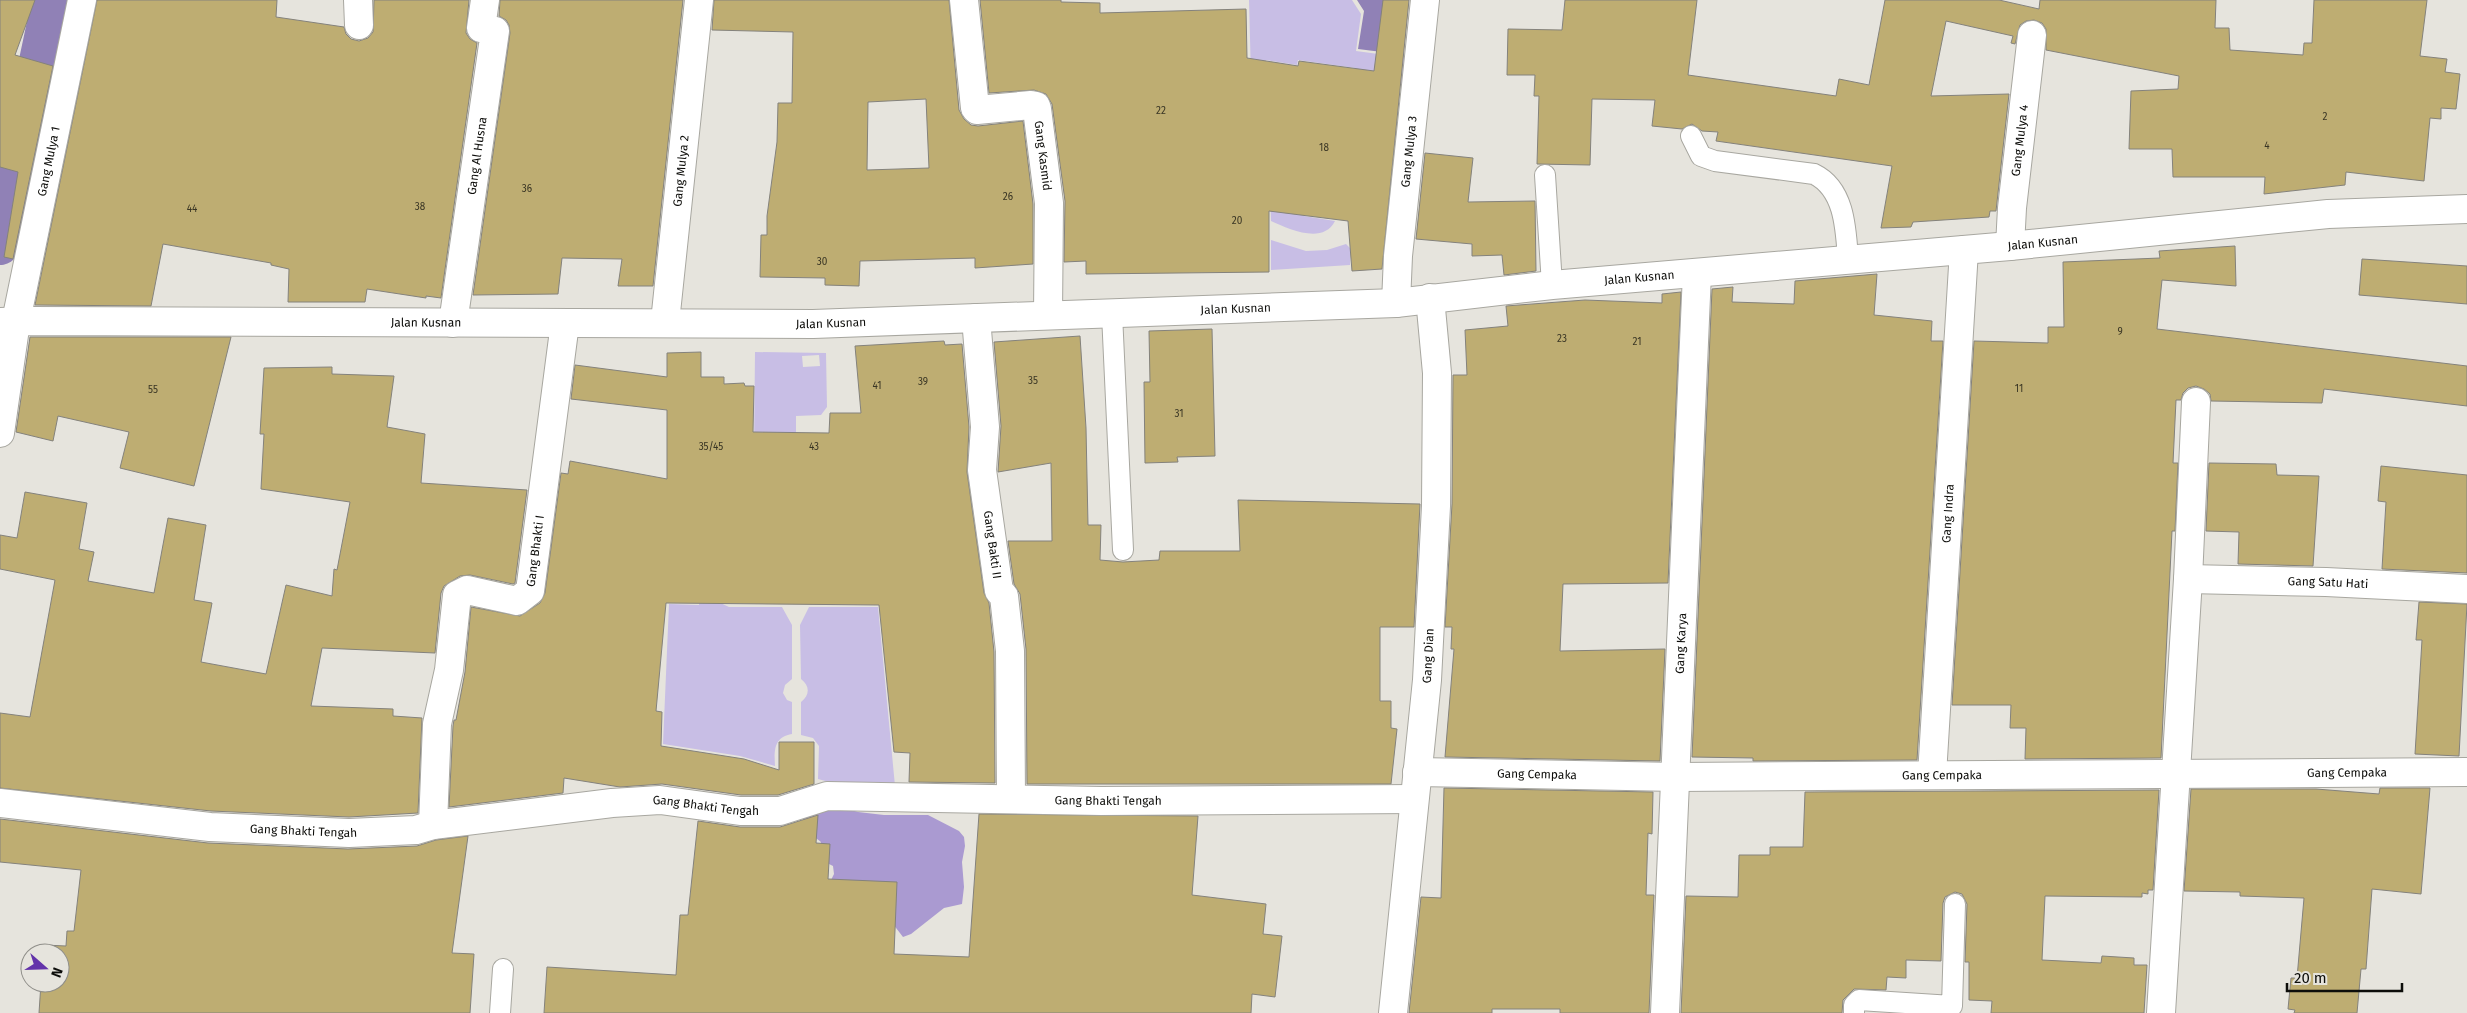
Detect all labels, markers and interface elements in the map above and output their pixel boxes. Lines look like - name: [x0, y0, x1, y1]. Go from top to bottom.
- street label: Gang Mulya 4: [2009, 103, 2031, 177]
- house number: 22: [1156, 105, 1166, 117]
- house number: 2: [2323, 111, 2328, 123]
- street label: Gang Mulya 3: [1398, 115, 1420, 188]
- street label: Gang Al Husna: [465, 116, 490, 196]
- street label: Gang Kasmid: [1032, 120, 1054, 192]
- street label: Gang Mulya 1: [35, 125, 63, 198]
- street label: Gang Mulya 2: [670, 134, 692, 207]
- house number: 4: [2264, 140, 2270, 152]
- house number: 18: [1319, 142, 1329, 154]
- house number: 36: [522, 183, 532, 195]
- house number: 26: [1003, 191, 1013, 203]
- house number: 38: [415, 201, 426, 213]
- house number: 44: [187, 203, 198, 215]
- house number: 20: [1232, 215, 1243, 227]
- street label: Jalan Kusnan: [2007, 232, 2079, 253]
- house number: 30: [817, 256, 828, 268]
- street label: Jalan Kusnan: [1604, 268, 1675, 288]
- street label: Jalan Kusnan: [1200, 301, 1271, 317]
- street label: Jalan Kusnan: [391, 315, 461, 330]
- street label: Jalan Kusnan: [796, 315, 866, 331]
- house number: 9: [2117, 326, 2123, 338]
- house number: 23: [1557, 333, 1567, 345]
- house number: 21: [1632, 336, 1642, 348]
- house number: 35: [1028, 375, 1038, 387]
- house number: 39: [918, 376, 928, 388]
- house number: 41: [872, 380, 882, 392]
- house number: 11: [2015, 383, 2023, 395]
- house number: 55: [148, 384, 158, 396]
- house number: 31: [1174, 408, 1184, 420]
- house number: 35/45: [699, 441, 723, 453]
- house number: 43: [809, 441, 819, 453]
- street label: Gang Indra: [1939, 484, 1957, 543]
- street label: Gang Bakti II: [981, 510, 1004, 580]
- street label: Gang Bhakti I: [524, 514, 547, 588]
- street label: Gang Satu Hati: [2288, 574, 2369, 591]
- street label: Gang Karya: [1673, 613, 1689, 674]
- street label: Gang Dian: [1420, 628, 1437, 684]
- street label: Gang Cempaka: [2307, 766, 2387, 780]
- street label: Gang Cempaka: [1497, 767, 1577, 782]
- street label: Gang Cempaka: [1902, 768, 1982, 783]
- street label: Gang Bhakti Tengah: [652, 793, 759, 818]
- street label: Gang Bhakti Tengah: [1054, 793, 1162, 808]
- street label: Gang Bhakti Tengah: [250, 822, 357, 840]
- north arrow: [20, 943, 70, 993]
- scale bar: [2287, 960, 2402, 992]
- text: N: [47, 965, 66, 980]
- text: 20 m: [2294, 969, 2327, 987]

